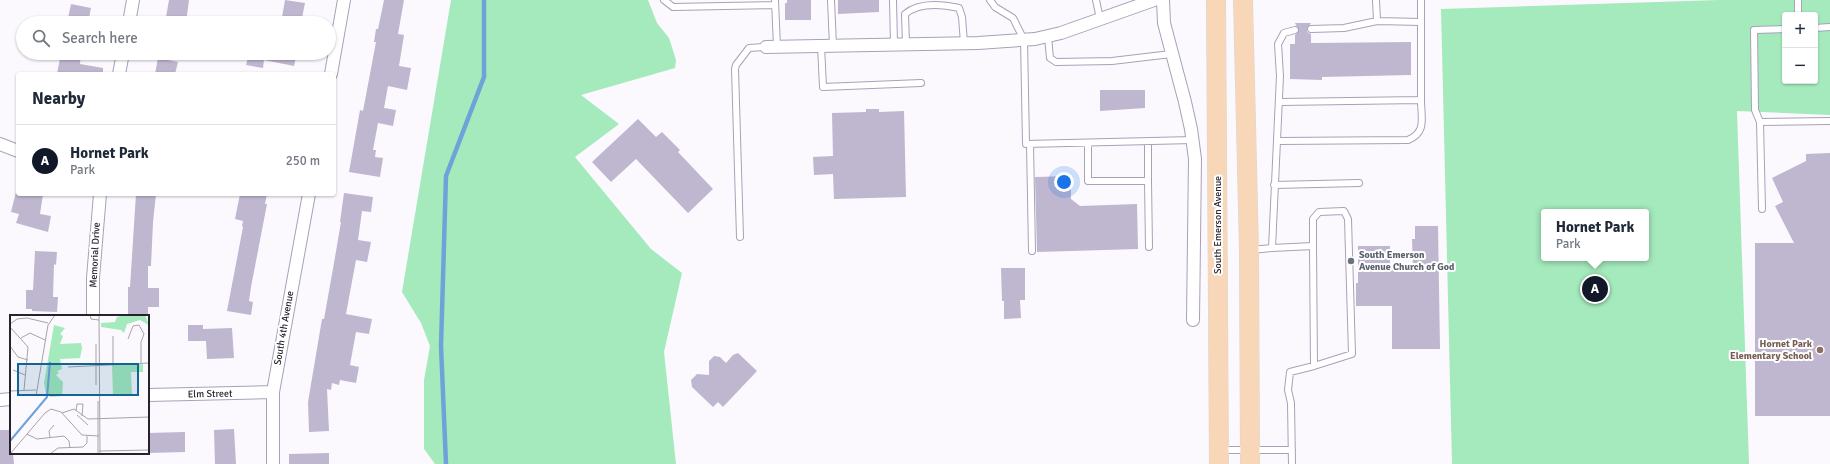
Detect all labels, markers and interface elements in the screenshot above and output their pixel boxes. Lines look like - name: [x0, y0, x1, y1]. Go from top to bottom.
- map controls: [1782, 12, 1818, 84]
- button: +: [1782, 12, 1818, 48]
- search box: [16, 16, 336, 60]
- icon: search: [30, 27, 52, 49]
- text: Search here: [62, 29, 138, 47]
- button: −: [1782, 48, 1818, 84]
- text: Nearby: [32, 88, 85, 109]
- text: Hornet Park: [70, 144, 149, 162]
- text: A: [41, 153, 49, 169]
- text: 250 m: [286, 153, 320, 169]
- text: Park: [70, 162, 95, 178]
- your location: [1054, 172, 1074, 192]
- street label: South Emerson Avenue: [1212, 176, 1224, 274]
- popup: [1541, 209, 1649, 261]
- text: Hornet Park: [1556, 218, 1634, 236]
- street label: Memorial Drive: [87, 222, 103, 288]
- text: Park: [1556, 236, 1581, 252]
- place label: South Emerson Avenue Church of God: [1359, 249, 1455, 273]
- marker: South Emerson Avenue Church of God: [1346, 256, 1356, 266]
- pin: A: [1582, 274, 1608, 304]
- street label: South 4th Avenue: [272, 290, 296, 366]
- inset map: [10, 315, 149, 454]
- place label: Hornet Park Elementary School: [1730, 338, 1813, 362]
- marker: Hornet Park Elementary School: [1815, 345, 1825, 355]
- street label: Elm Street: [187, 388, 233, 400]

